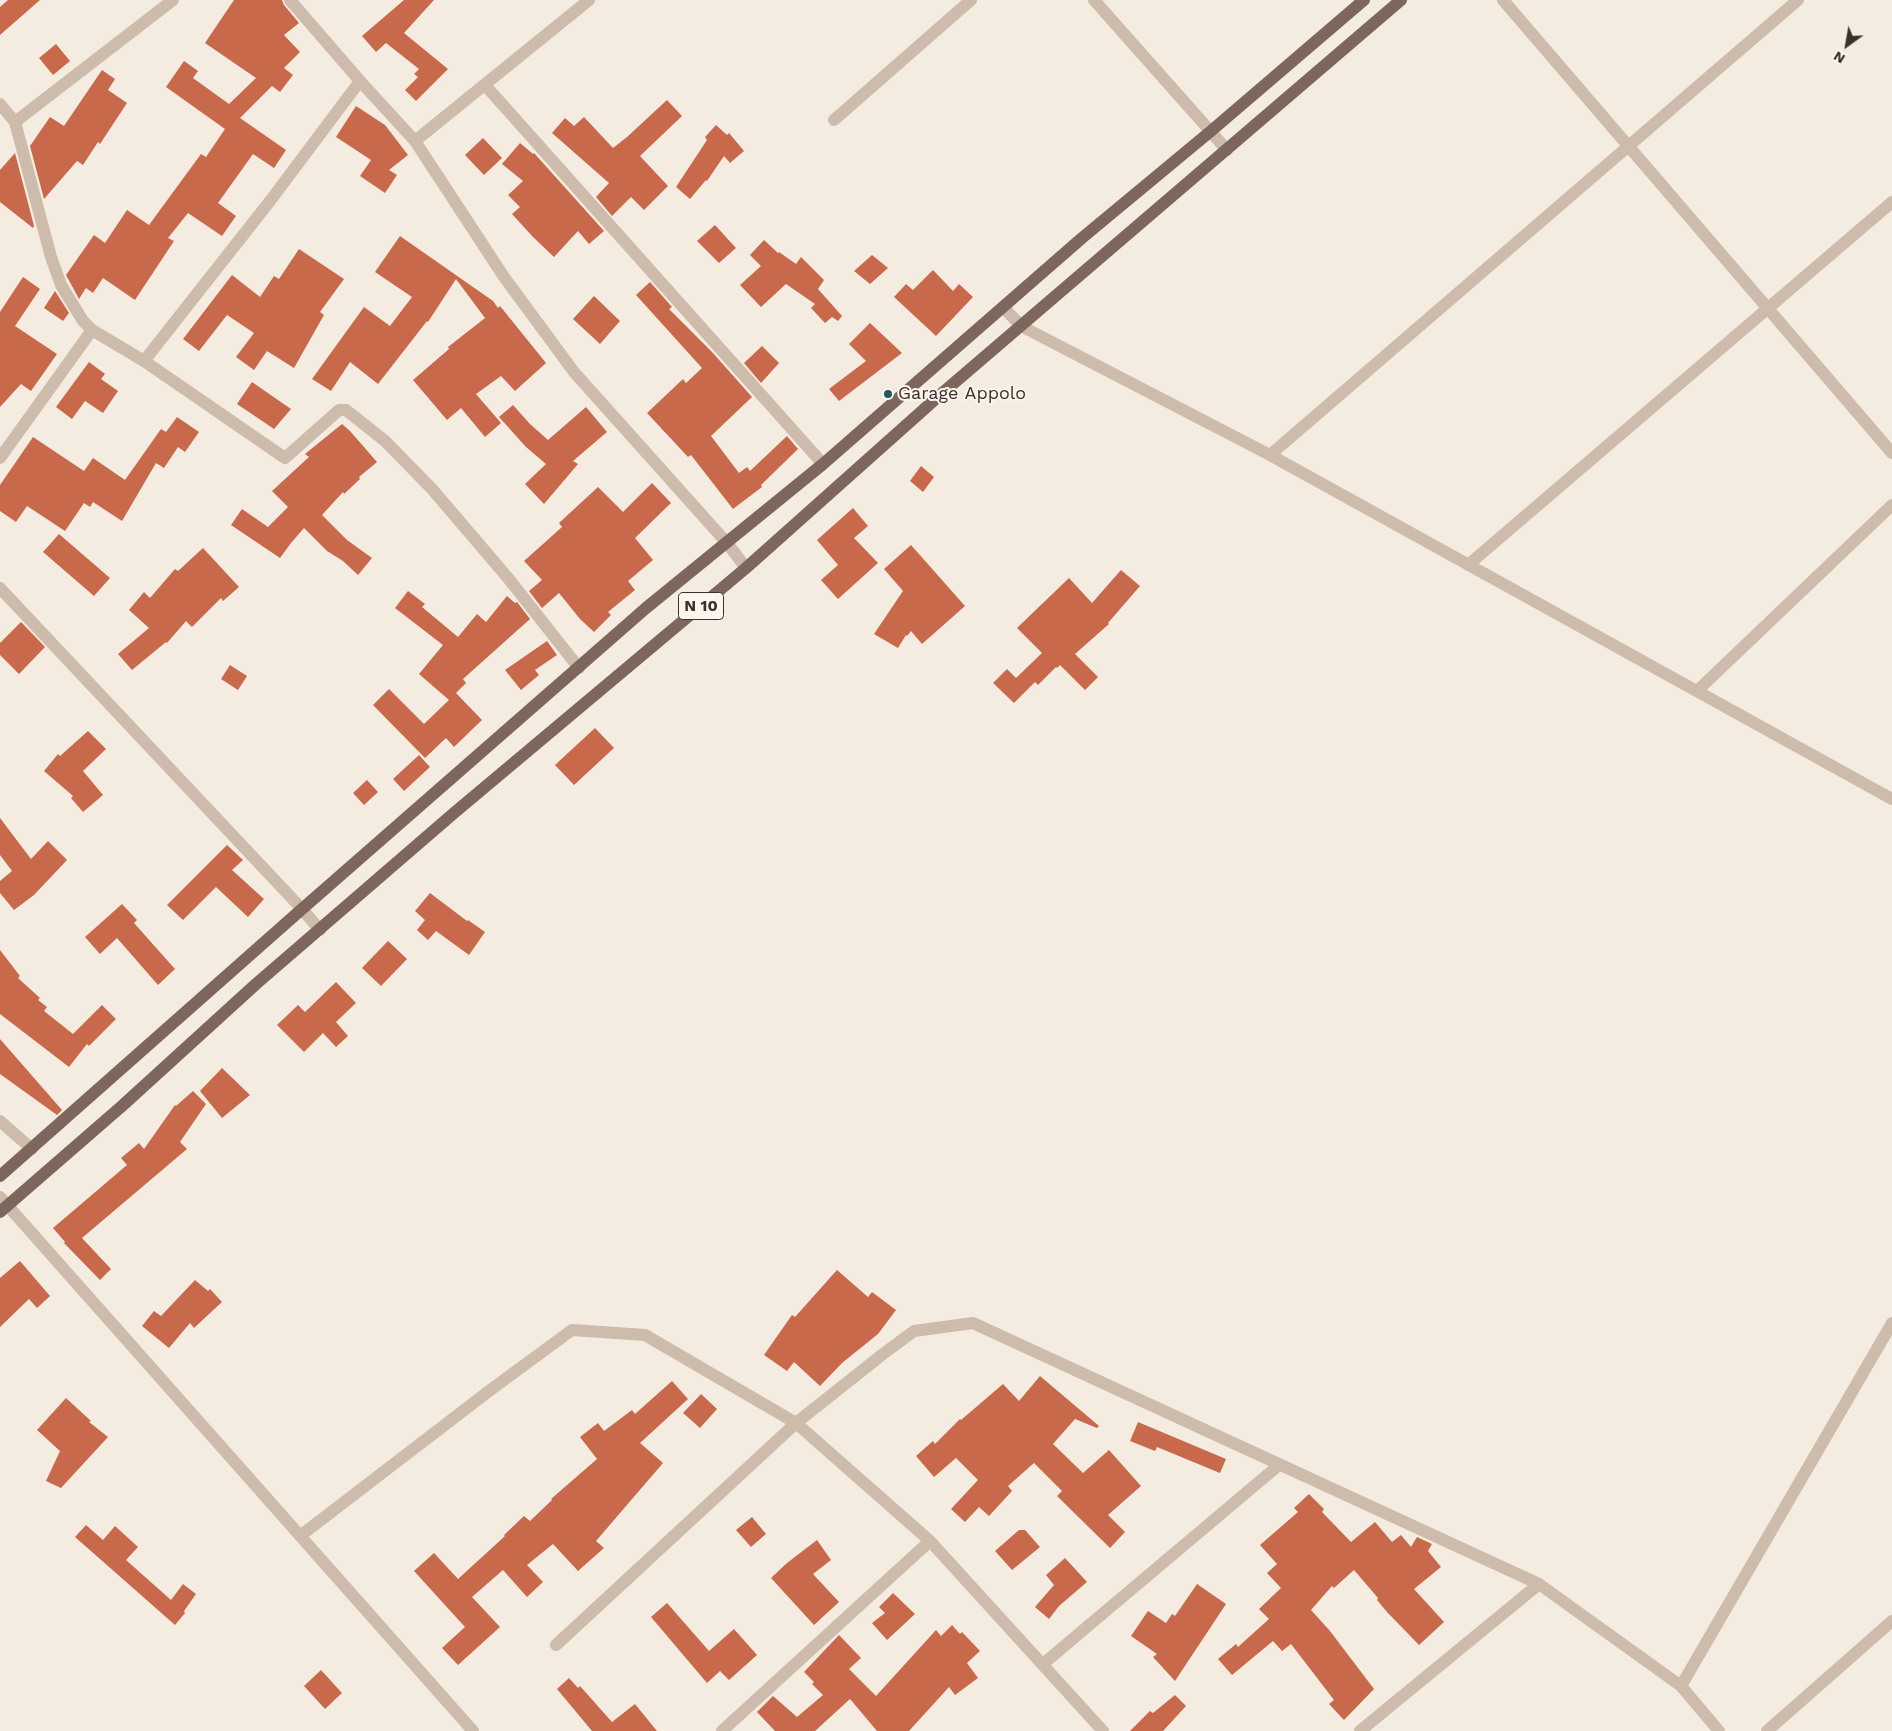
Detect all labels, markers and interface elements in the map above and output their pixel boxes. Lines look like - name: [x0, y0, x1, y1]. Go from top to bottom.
- north arrow: [1822, 20, 1872, 70]
- text: N: [1830, 48, 1848, 67]
- place label: Garage Appolo: [898, 383, 1026, 405]
- marker: Garage Appolo: [882, 388, 894, 400]
- road number: N 10: [678, 592, 724, 620]

